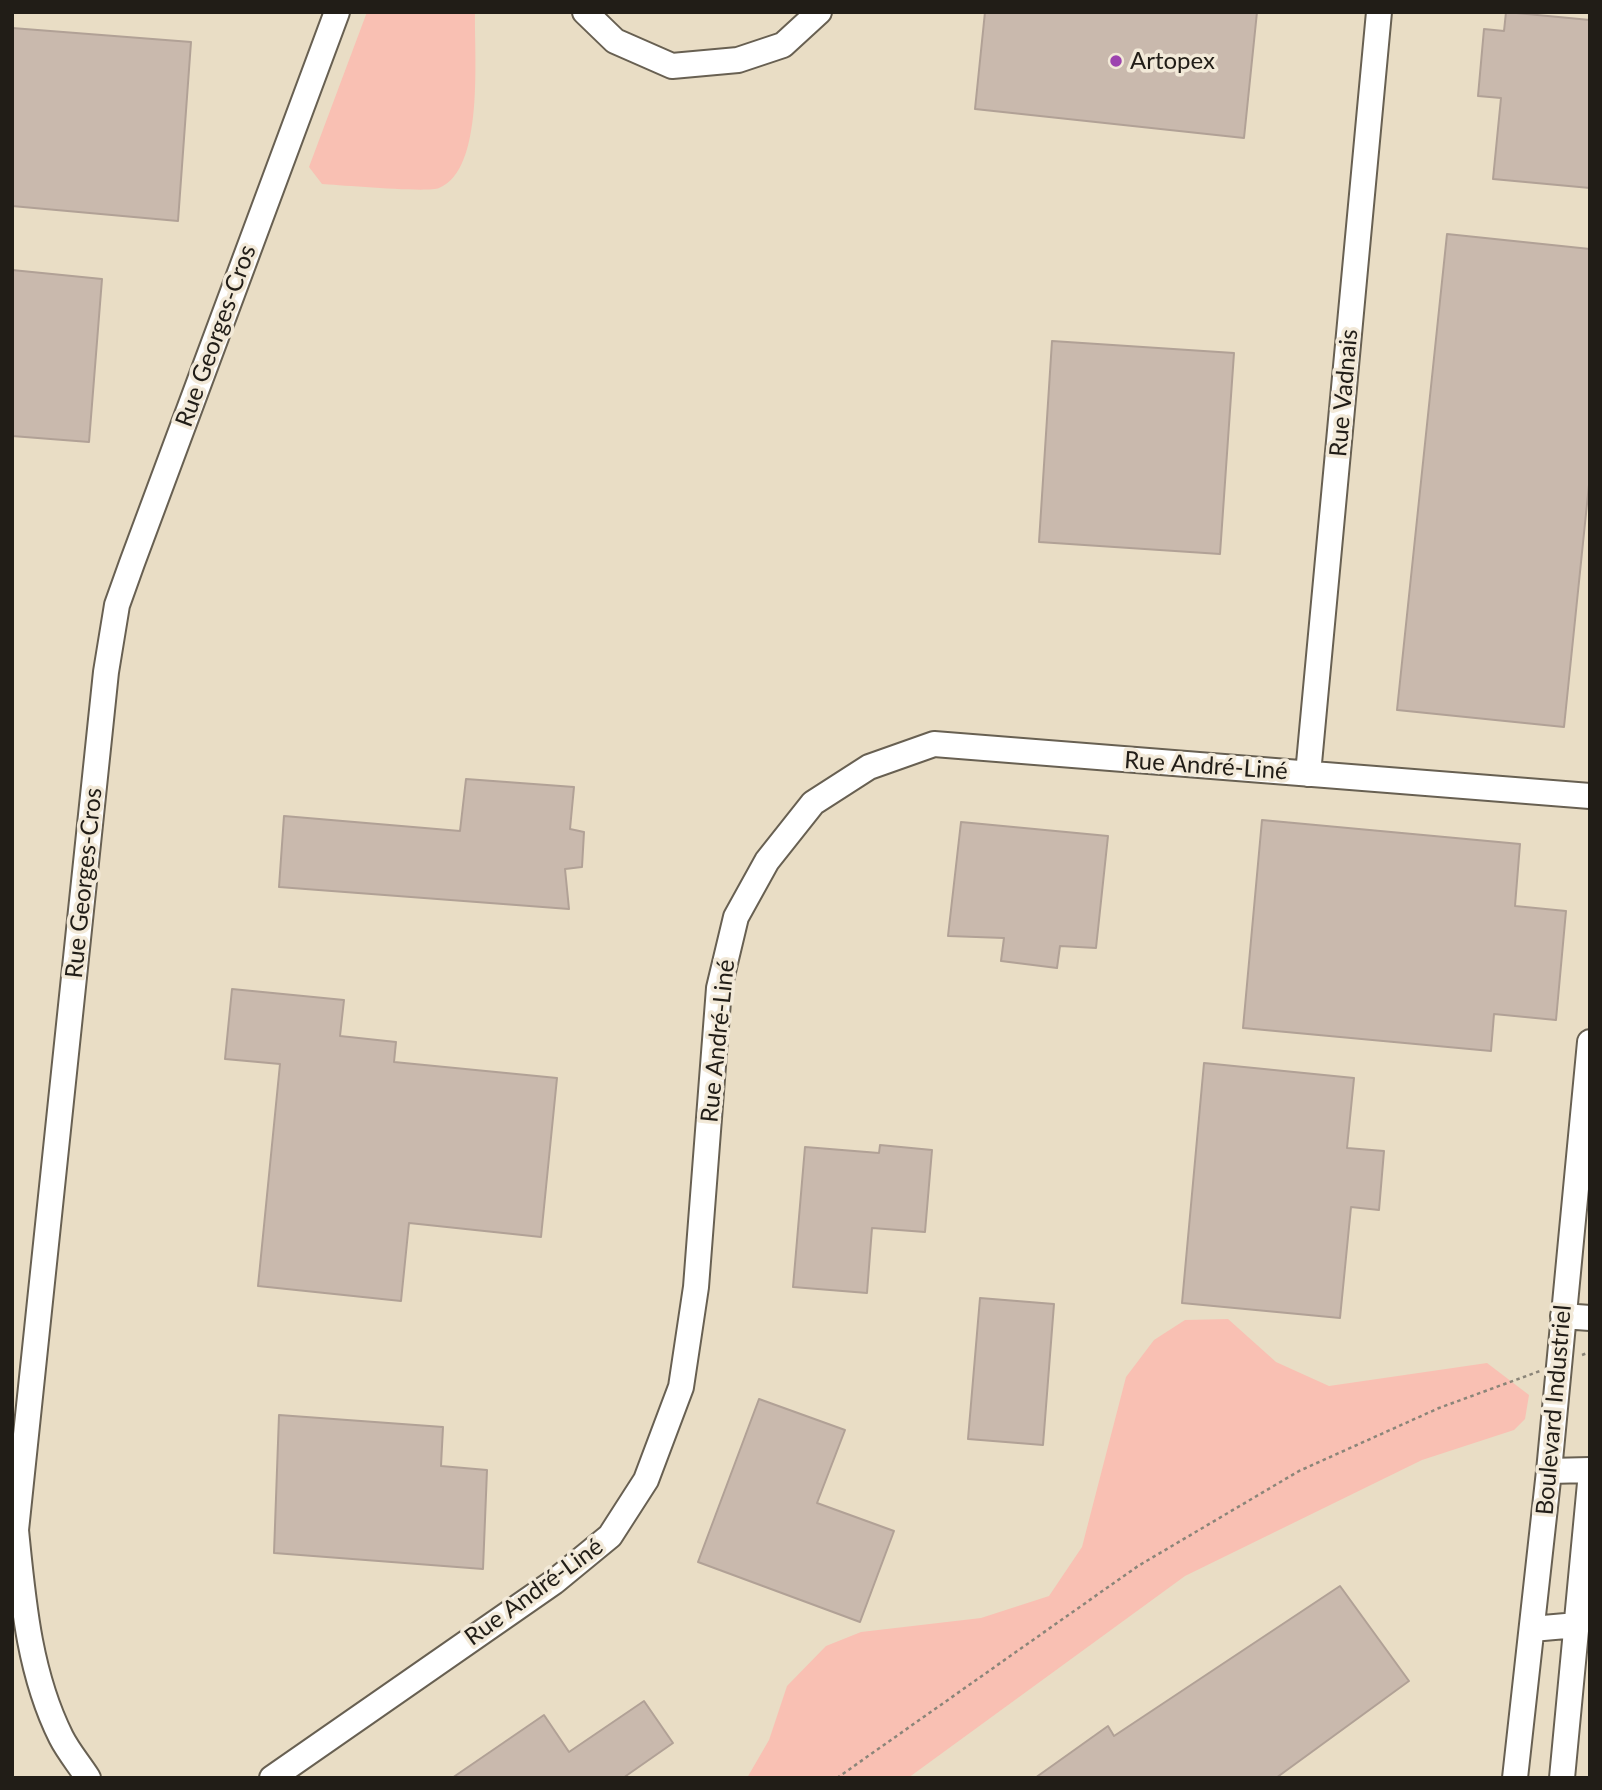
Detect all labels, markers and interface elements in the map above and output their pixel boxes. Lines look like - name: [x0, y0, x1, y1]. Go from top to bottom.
- place label: Artopex: [1130, 47, 1215, 75]
- marker: Artopex: [1108, 53, 1124, 69]
- street label: Rue Georges-Cros: [170, 241, 262, 431]
- street label: Rue Vadnais: [1324, 328, 1364, 458]
- street label: Rue André-Liné: [1123, 746, 1289, 786]
- street label: Rue Georges-Cros: [60, 786, 108, 980]
- street label: Rue André-Liné: [695, 958, 741, 1124]
- street label: Boulevard Industriel: [1530, 1304, 1578, 1516]
- street label: Rue André-Liné: [459, 1532, 609, 1652]

